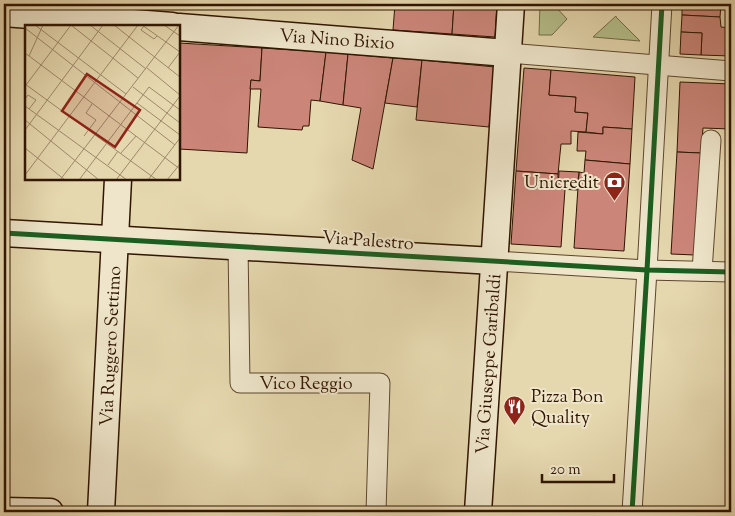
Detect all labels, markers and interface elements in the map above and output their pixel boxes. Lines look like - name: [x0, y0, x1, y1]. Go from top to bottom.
- street label: Via Nino Bixio: [278, 24, 395, 58]
- inset map: [25, 25, 180, 180]
- bank icon: Unicredit: [603, 170, 627, 201]
- place label: Unicredit: [524, 171, 599, 197]
- street label: Via Palestro: [321, 226, 415, 258]
- street label: Via Ruggero Settimo: [95, 265, 129, 427]
- street label: Via Giuseppe Garibaldi: [471, 273, 509, 455]
- street label: Vico Reggio: [259, 372, 353, 398]
- place label: Pizza Bon Quality: [531, 385, 604, 432]
- restaurant icon: Pizza Bon Quality: [503, 394, 527, 425]
- scale bar: [542, 451, 615, 483]
- text: 20 m: [550, 460, 581, 481]

